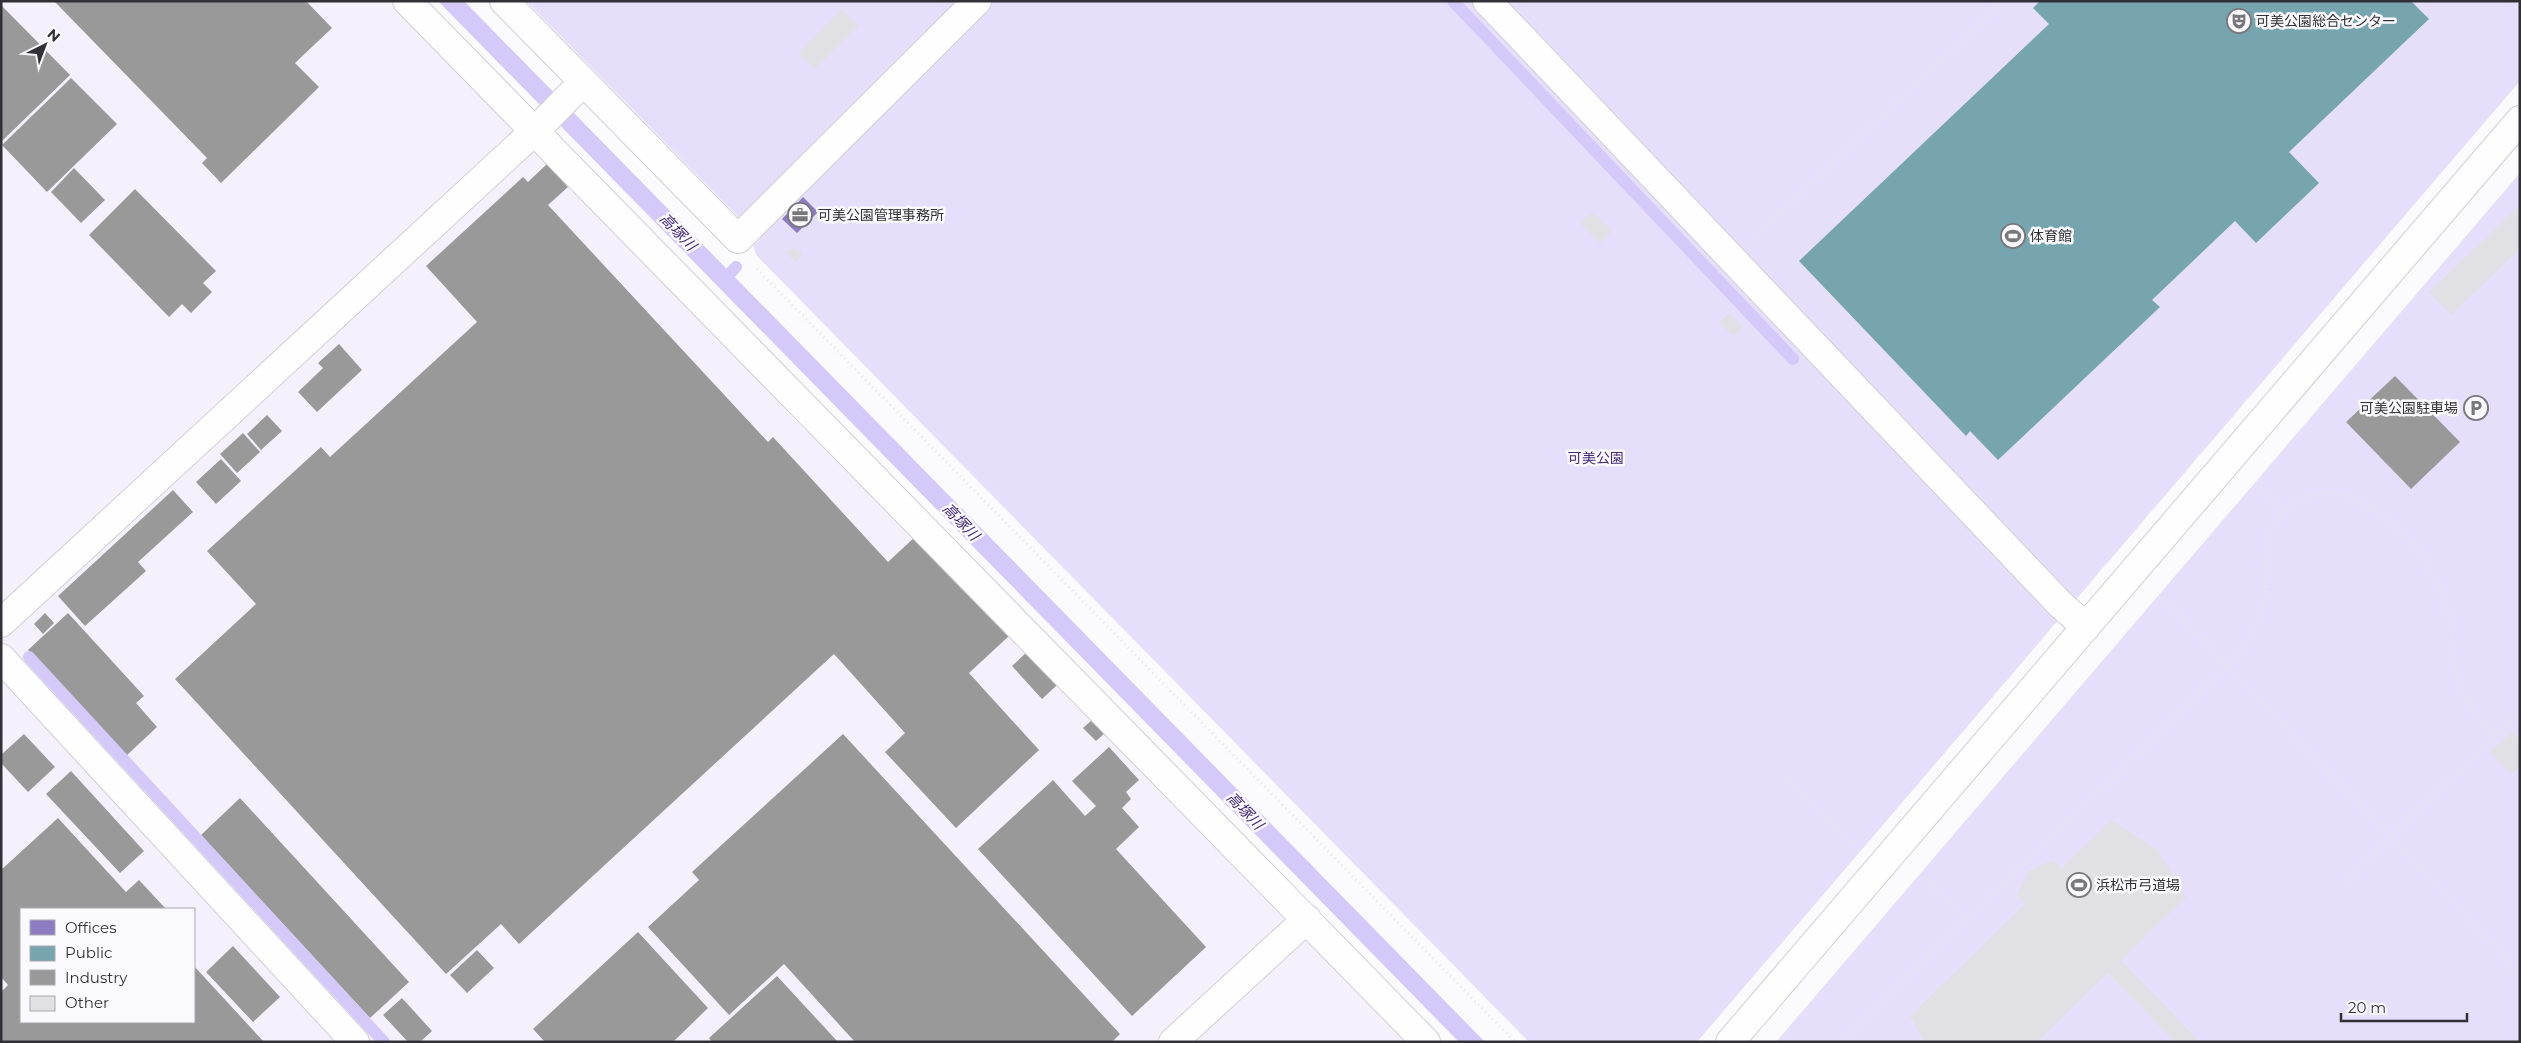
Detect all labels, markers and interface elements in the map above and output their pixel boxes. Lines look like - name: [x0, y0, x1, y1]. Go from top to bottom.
- theatre icon: 可美公園総合センター: [2226, 8, 2252, 34]
- place label: 可美公園総合センター: [2256, 12, 2396, 30]
- north arrow: [20, 20, 70, 70]
- text: N: [43, 25, 64, 46]
- office icon: 可美公園管理事務所: [787, 202, 813, 228]
- place label: 可美公園管理事務所: [818, 206, 944, 224]
- water label: 高塚川: [656, 209, 702, 256]
- sports icon: 体育館: [2000, 223, 2026, 249]
- place label: 体育館: [2030, 227, 2072, 245]
- parking icon: 可美公園駐車場: [2463, 395, 2489, 421]
- place label: 可美公園駐車場: [2360, 399, 2458, 417]
- park label: 可美公園: [1568, 449, 1624, 467]
- water label: 高塚川: [939, 499, 985, 546]
- water label: 高塚川: [1223, 788, 1269, 835]
- sports icon: 浜松市弓道場: [2066, 872, 2092, 898]
- place label: 浜松市弓道場: [2096, 876, 2180, 894]
- legend: [20, 908, 195, 1023]
- text: Offices: [65, 918, 117, 937]
- text: Public: [65, 943, 113, 962]
- text: Industry: [65, 968, 128, 987]
- scale bar: [2341, 990, 2467, 1022]
- text: Other: [65, 993, 109, 1012]
- text: 20 m: [2348, 998, 2386, 1017]

